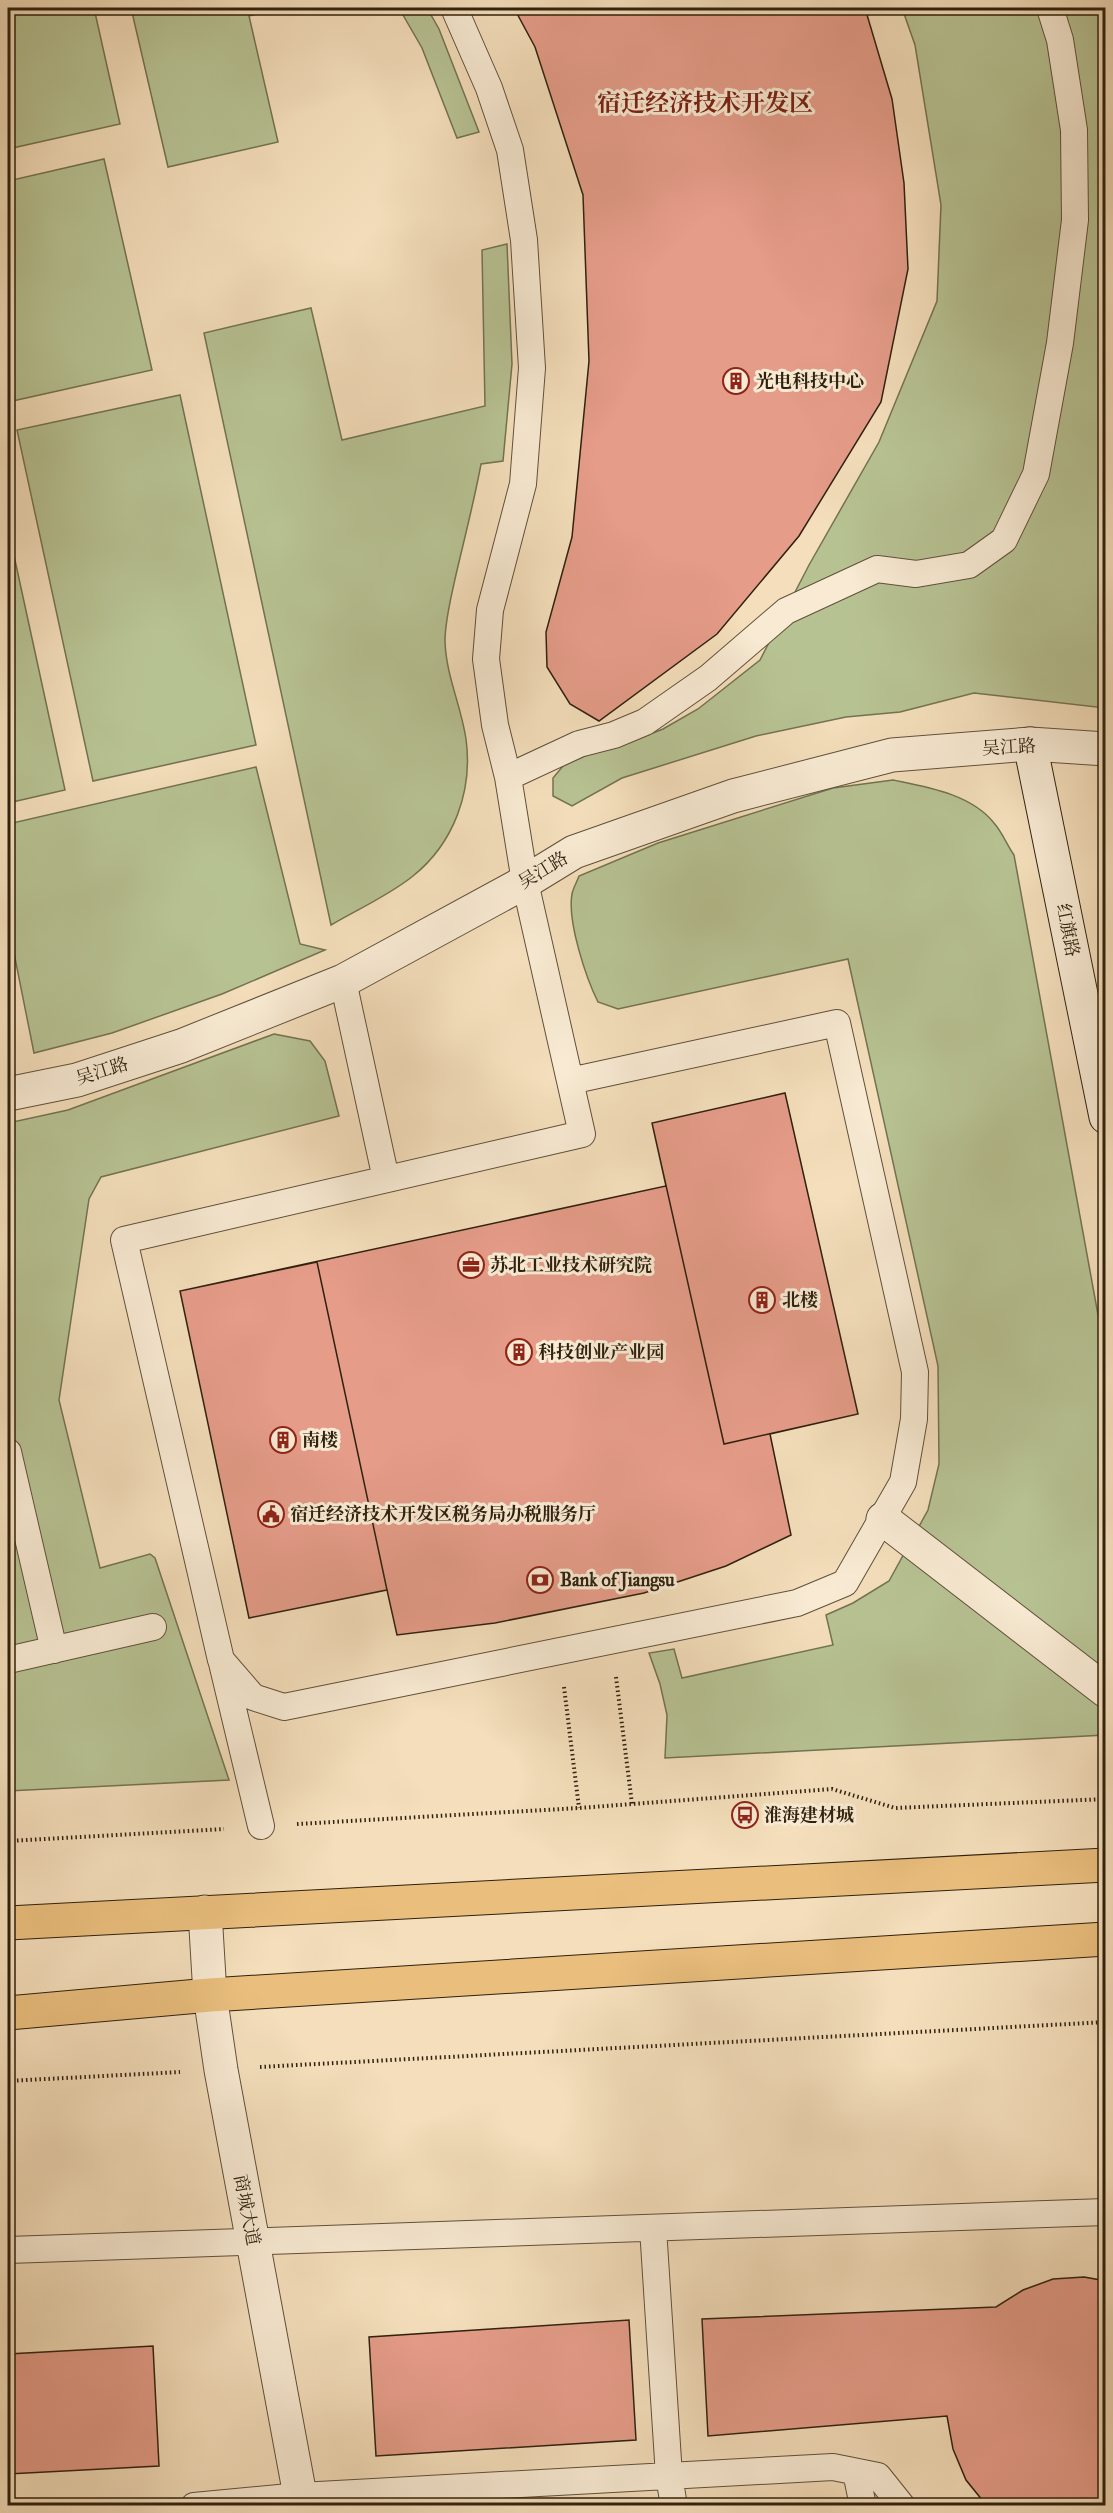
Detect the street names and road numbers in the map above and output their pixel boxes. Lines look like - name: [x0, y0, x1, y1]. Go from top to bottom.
- street label: 吴江路: [981, 735, 1037, 759]
- street label: 吴江路: [514, 847, 572, 893]
- street label: 红旗路: [1052, 901, 1084, 959]
- street label: 吴江路: [73, 1053, 131, 1089]
- street label: 商城大道: [229, 2173, 265, 2247]

